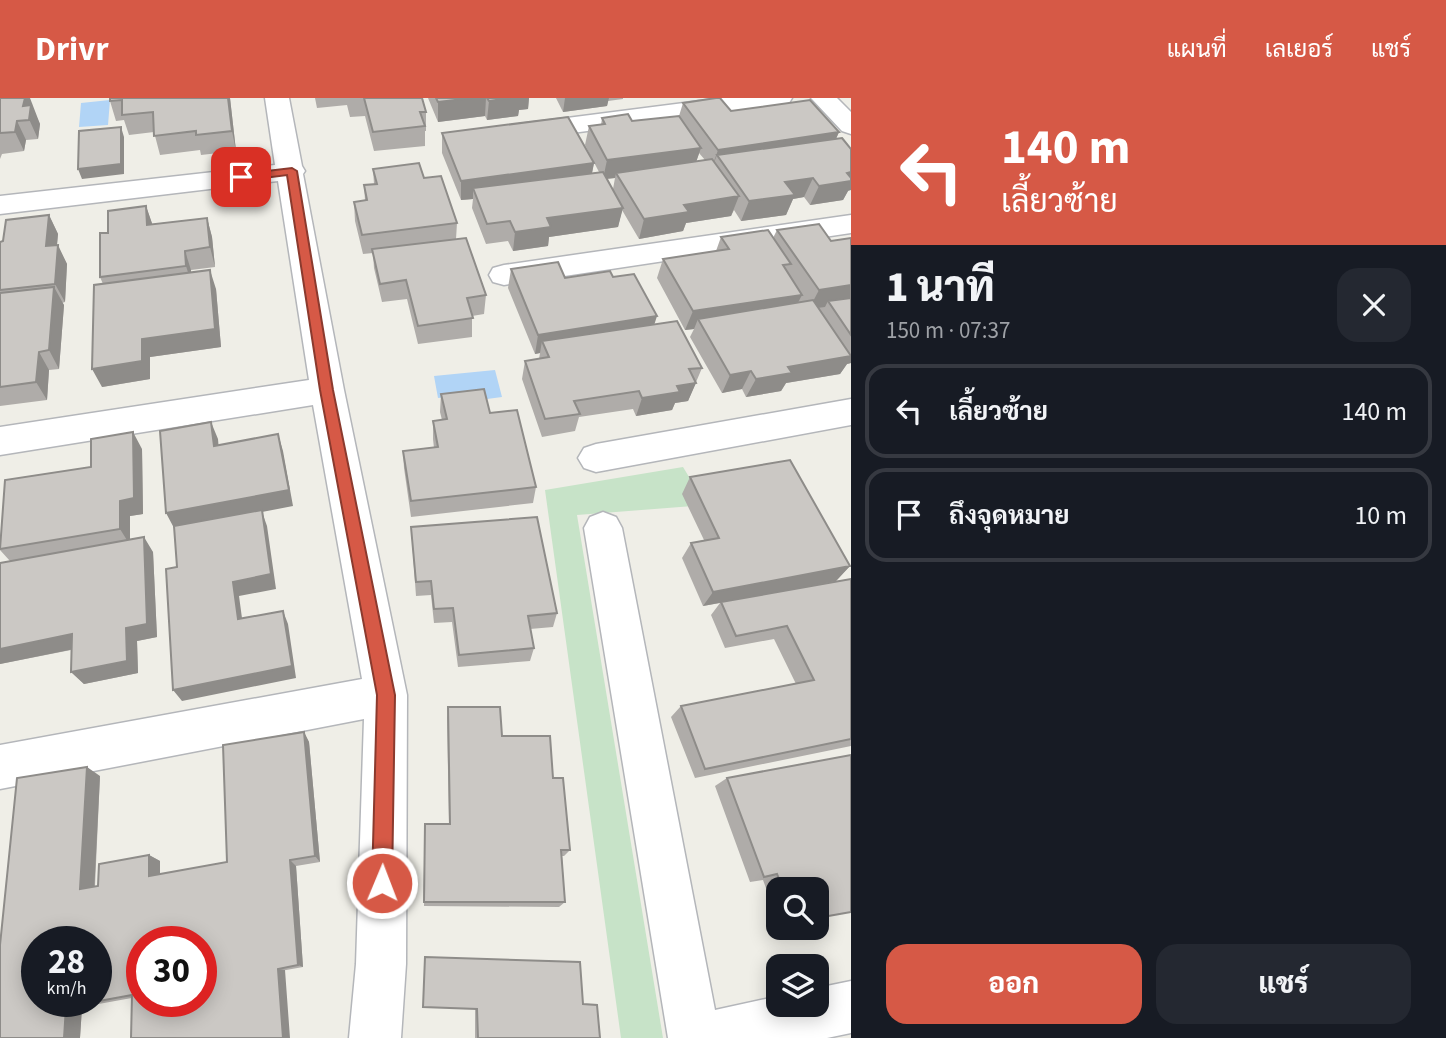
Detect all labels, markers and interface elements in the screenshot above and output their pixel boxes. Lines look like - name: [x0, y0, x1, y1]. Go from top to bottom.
- text: Drivr: [35, 26, 109, 73]
- text: แผนที่: [1167, 32, 1227, 67]
- text: เลเยอร์: [1265, 32, 1333, 67]
- text: แชร์: [1371, 32, 1411, 67]
- text: 140 m: [1001, 113, 1130, 183]
- icon: left: [886, 126, 977, 217]
- pin: [211, 147, 271, 207]
- icon: arrive: [222, 158, 260, 196]
- text: เลี้ยวซ้าย: [1001, 179, 1118, 225]
- text: 1 นาที: [886, 258, 995, 318]
- button: close: [1337, 268, 1411, 342]
- text: 150 m · 07:37: [886, 314, 1010, 347]
- icon: left: [890, 392, 928, 430]
- text: เลี้ยวซ้าย: [949, 393, 1048, 430]
- text: 140 m: [1341, 393, 1407, 430]
- icon: arrive: [890, 496, 928, 534]
- text: ถึงจุดหมาย: [949, 497, 1070, 534]
- text: 10 m: [1354, 497, 1407, 534]
- position arrow: [345, 846, 419, 920]
- map controls: [766, 877, 829, 1017]
- button: search: [766, 877, 829, 940]
- speed limit sign: 30: [126, 926, 217, 1017]
- text: 28: [48, 937, 85, 987]
- button: ออก: [886, 944, 1142, 1024]
- button: แชร์: [1156, 944, 1411, 1024]
- button: layers: [766, 954, 829, 1017]
- text: km/h: [47, 976, 86, 1001]

